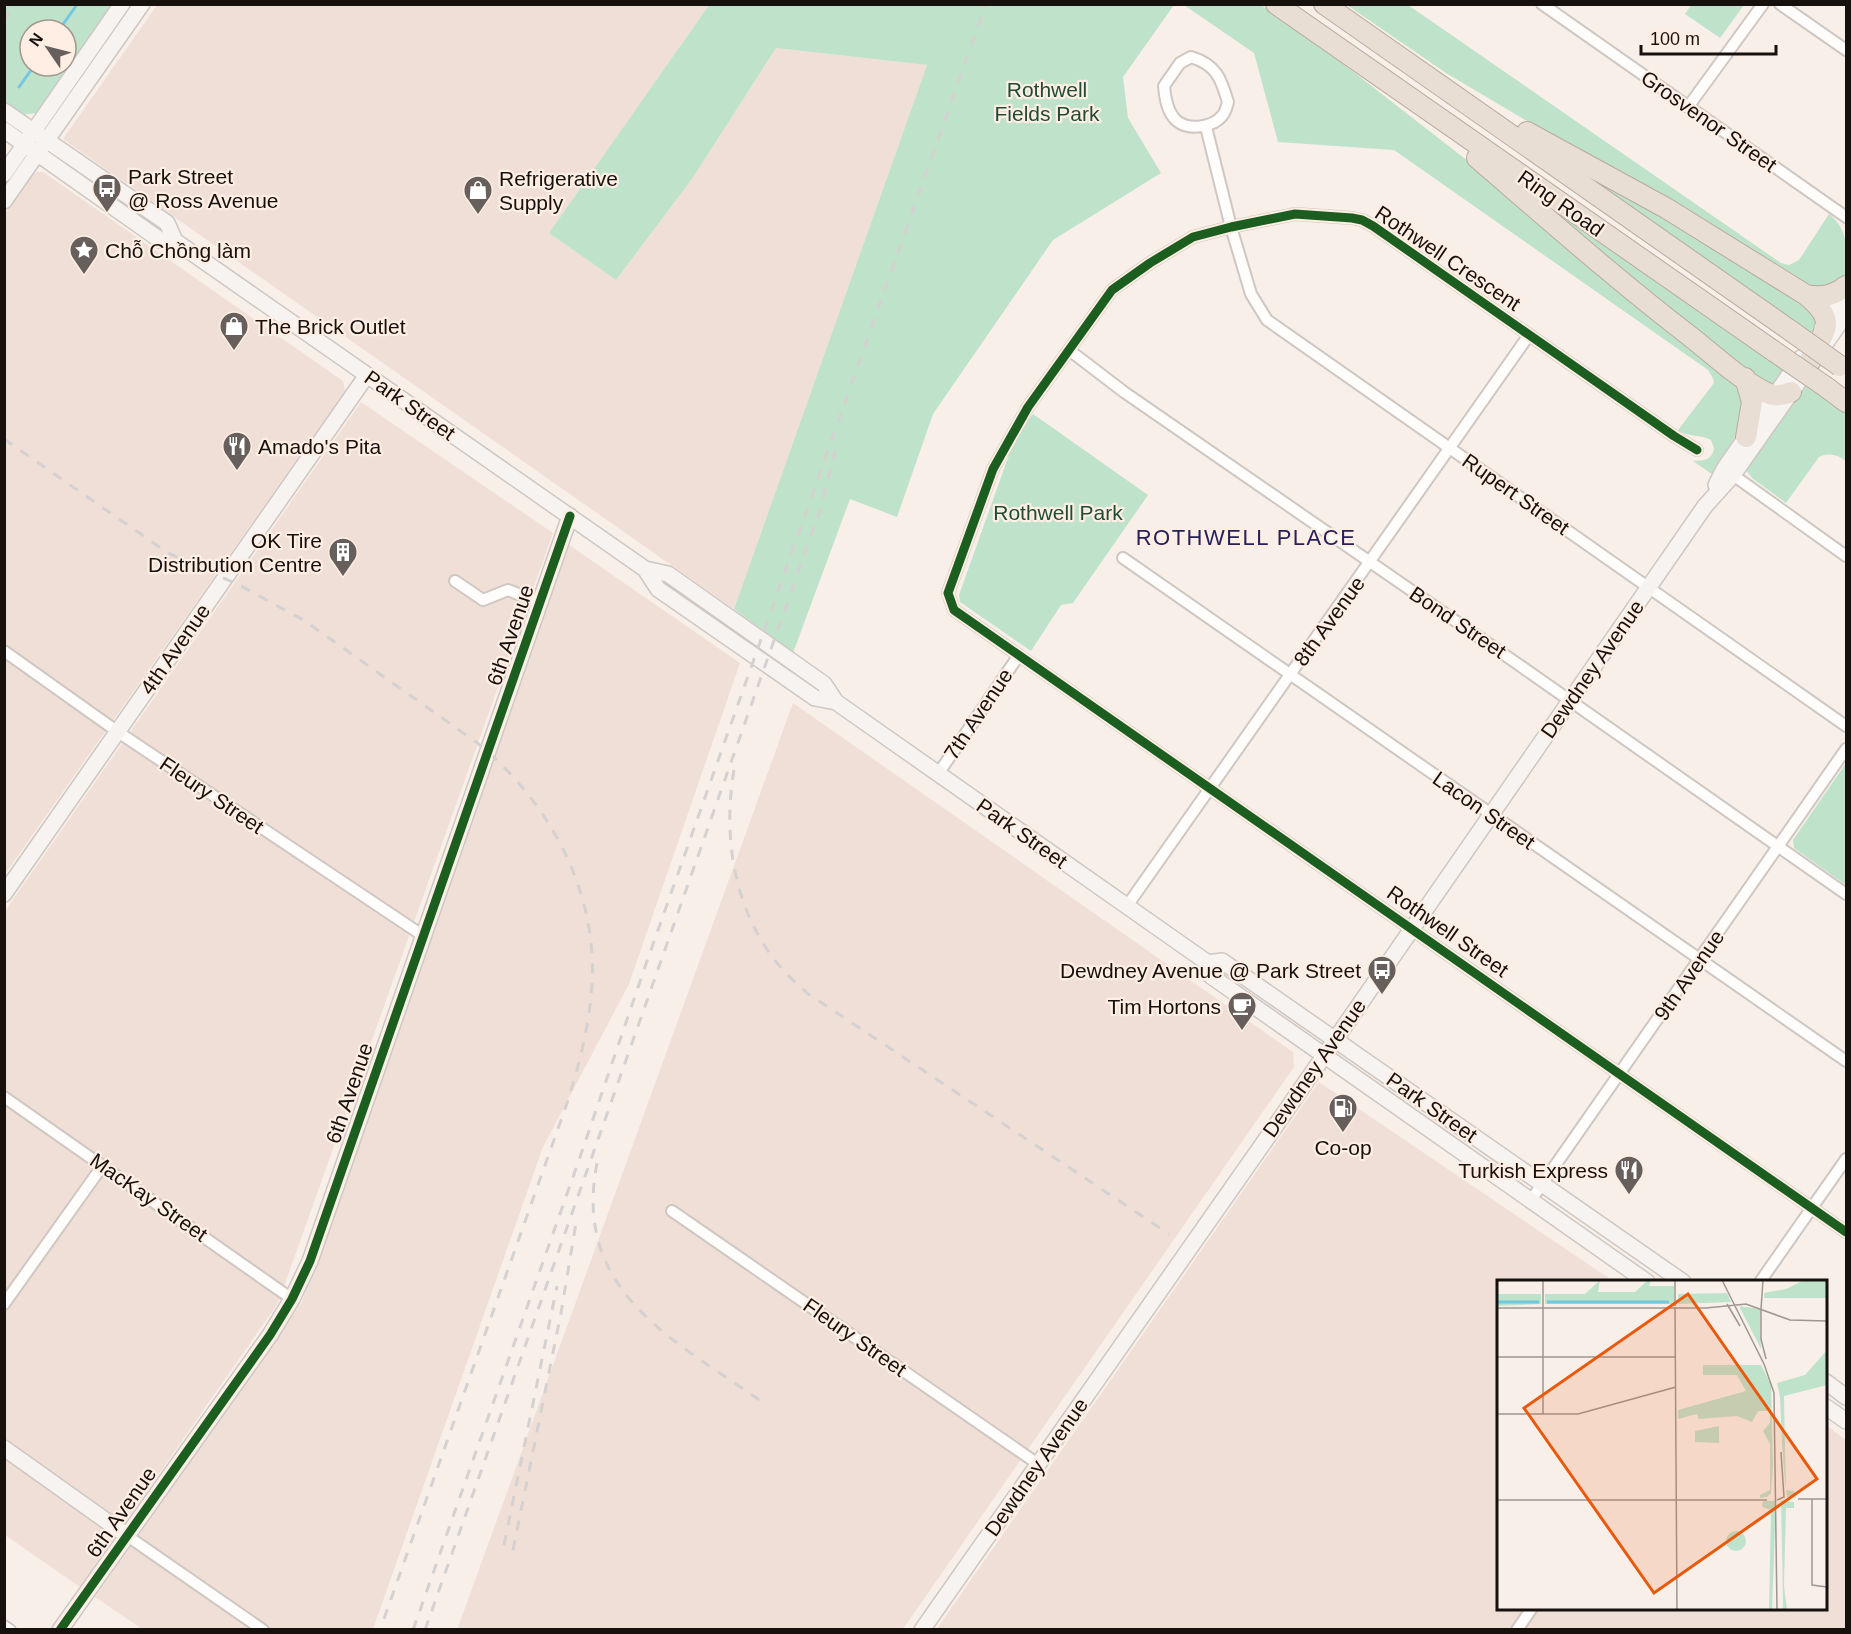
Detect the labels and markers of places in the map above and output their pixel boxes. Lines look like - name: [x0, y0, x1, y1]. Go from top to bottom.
- place label: Park Street @ Ross Avenue: [128, 165, 279, 212]
- place label: Refrigerative Supply: [499, 167, 618, 214]
- bus stop icon: Park Street @ Ross Avenue: [91, 172, 123, 214]
- shop icon: Refrigerative Supply: [462, 174, 494, 216]
- place icon: Chỗ Chồng làm: [68, 234, 100, 276]
- place label: Chỗ Chồng làm: [105, 239, 251, 262]
- shop icon: The Brick Outlet: [218, 310, 250, 352]
- place label: The Brick Outlet: [255, 315, 406, 338]
- restaurant icon: Amado's Pita: [221, 430, 253, 472]
- place label: Amado's Pita: [258, 435, 381, 458]
- place label: OK Tire Distribution Centre: [148, 529, 322, 576]
- building icon: OK Tire Distribution Centre: [327, 536, 359, 578]
- bus stop icon: Dewdney Avenue @ Park Street: [1366, 954, 1398, 996]
- place label: Dewdney Avenue @ Park Street: [1060, 959, 1361, 982]
- cafe icon: Tim Hortons: [1226, 990, 1258, 1032]
- place label: Tim Hortons: [1107, 995, 1221, 1018]
- fuel station icon: Co-op: [1327, 1092, 1359, 1134]
- place label: Co-op: [1314, 1136, 1372, 1159]
- restaurant icon: Turkish Express: [1613, 1154, 1645, 1196]
- place label: Turkish Express: [1458, 1159, 1608, 1182]

